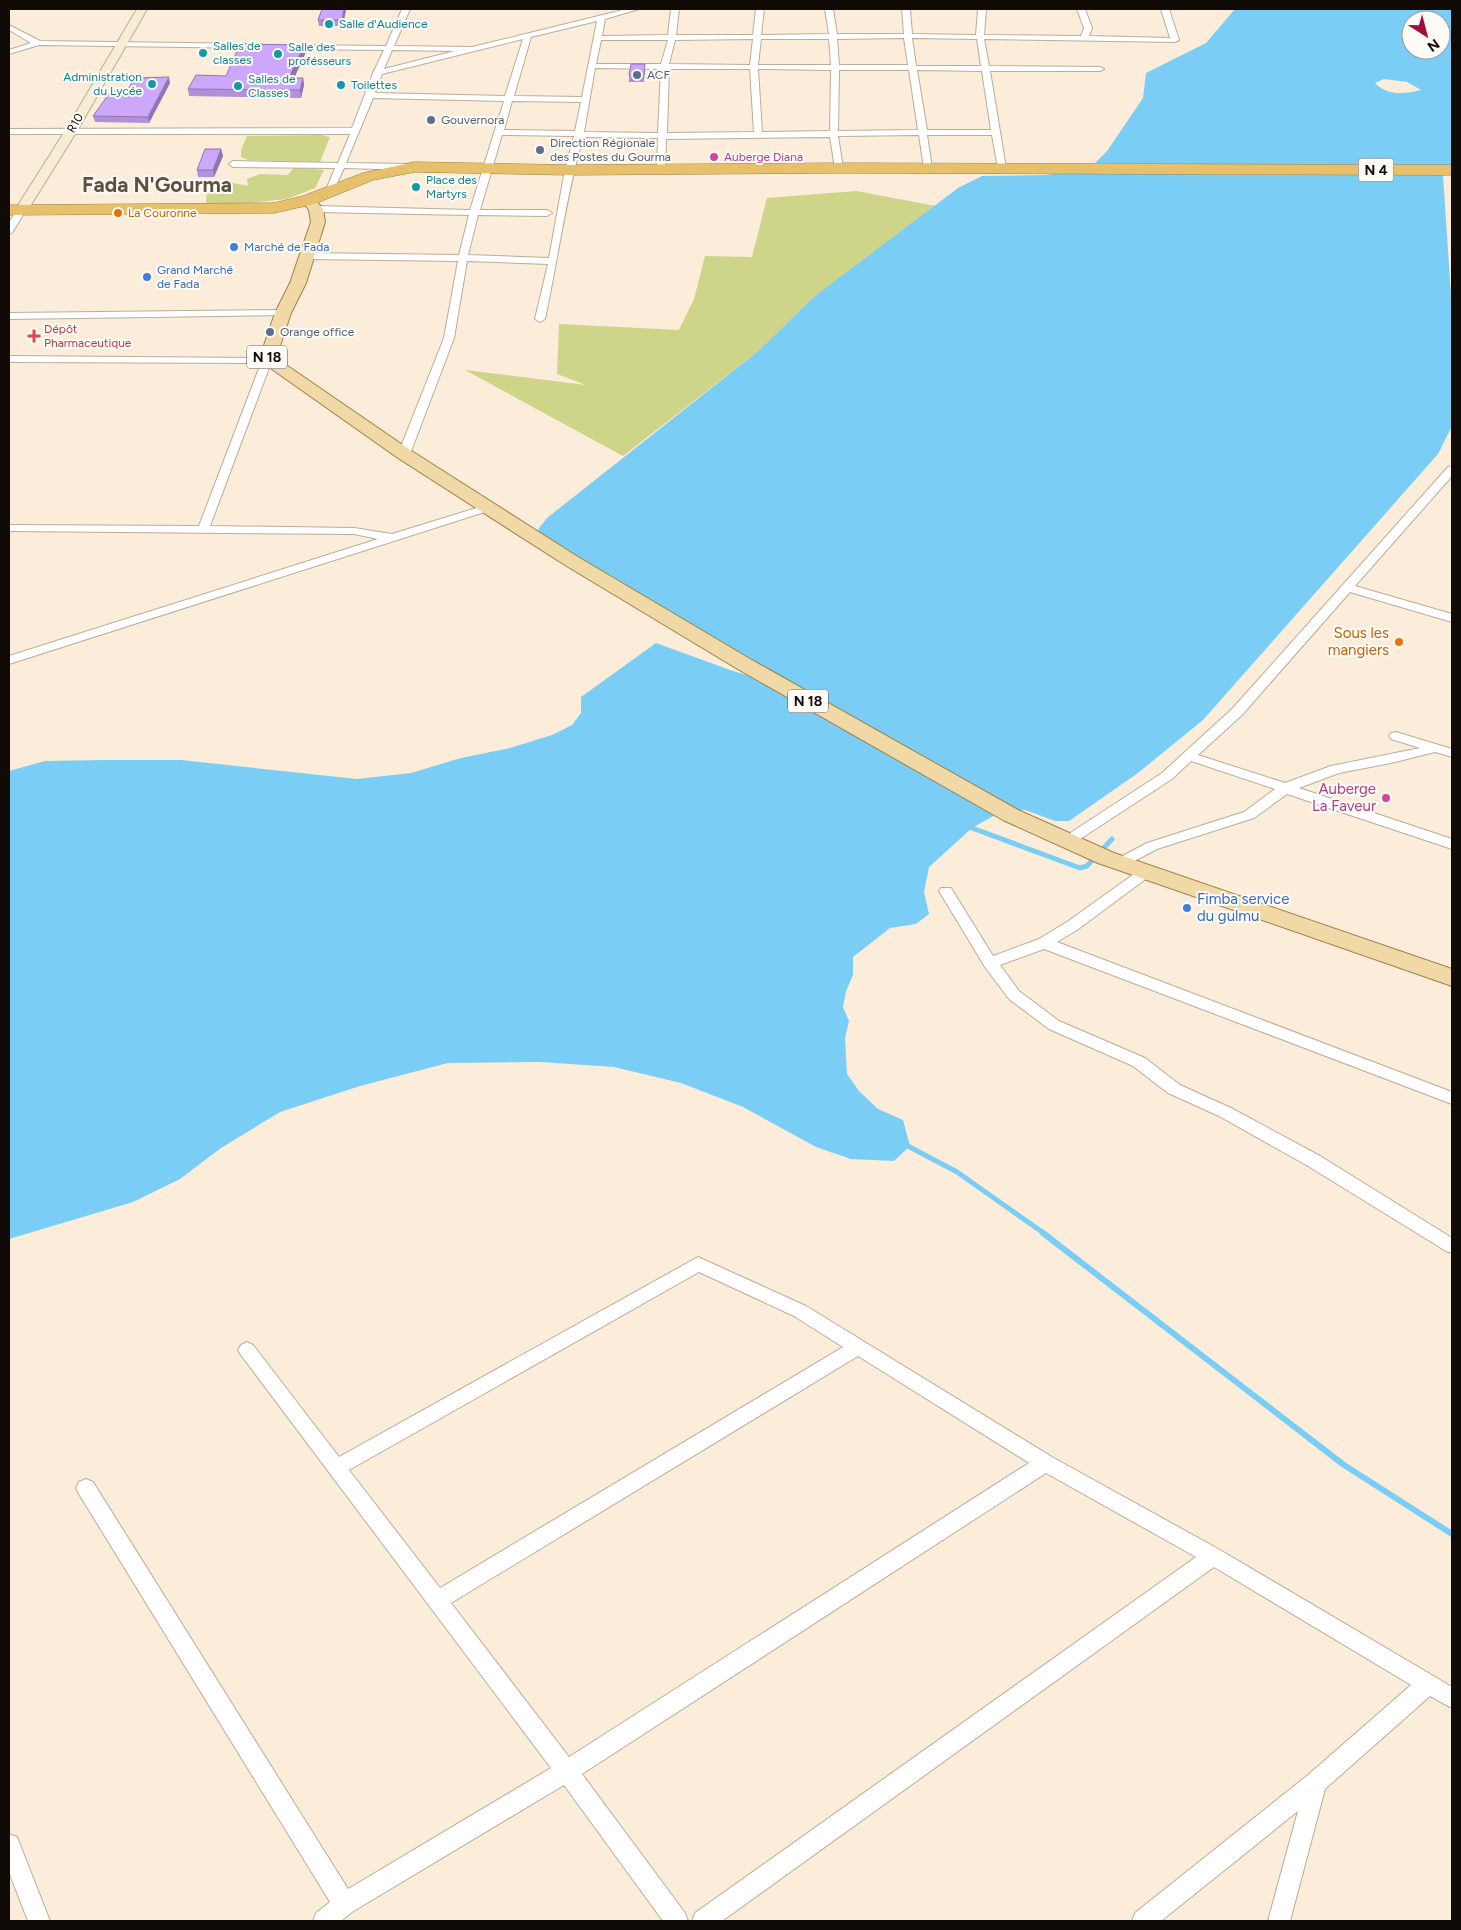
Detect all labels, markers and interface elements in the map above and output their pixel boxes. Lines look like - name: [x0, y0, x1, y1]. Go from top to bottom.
- north arrow: [1401, 10, 1451, 60]
- place label: Salle d'Audience: [339, 17, 428, 31]
- marker: Salle d'Audience: [323, 18, 335, 30]
- text: N: [1424, 35, 1443, 55]
- place label: Salles de classes: [213, 39, 261, 67]
- place label: Salle des profésseurs: [288, 40, 352, 68]
- marker: Salles de classes: [197, 47, 209, 59]
- marker: Salle des profésseurs: [272, 48, 284, 60]
- place label: ACF: [647, 68, 671, 82]
- marker: ACF: [631, 69, 643, 81]
- place label: Administration du Lycée: [63, 70, 142, 98]
- place label: Salles de Classes: [248, 72, 296, 100]
- marker: Administration du Lycée: [146, 78, 158, 90]
- place label: Toilettes: [351, 78, 397, 92]
- marker: Toilettes: [335, 79, 347, 91]
- marker: Salles de Classes: [232, 80, 244, 92]
- street label: R10: [64, 111, 86, 135]
- place label: Gouvernora: [441, 113, 504, 127]
- marker: Gouvernora: [425, 114, 437, 126]
- place label: Direction Régionale des Postes du Gourma: [550, 136, 671, 164]
- marker: Direction Régionale des Postes du Gourma: [534, 144, 546, 156]
- place label: Auberge Diana: [724, 150, 803, 164]
- marker: Auberge Diana: [708, 151, 720, 163]
- road number: N 4: [1358, 158, 1394, 182]
- district label: Fada N'Gourma: [82, 172, 232, 197]
- place label: Place des Martyrs: [426, 173, 477, 201]
- marker: Place des Martyrs: [410, 181, 422, 193]
- place label: La Couronne: [128, 206, 197, 220]
- marker: La Couronne: [112, 207, 124, 219]
- place label: Marché de Fada: [244, 240, 329, 254]
- marker: Marché de Fada: [228, 241, 240, 253]
- place label: Grand Marché de Fada: [157, 263, 234, 291]
- marker: Grand Marché de Fada: [141, 271, 153, 283]
- place label: Dépôt Pharmaceutique: [44, 322, 132, 350]
- place label: Orange office: [280, 325, 355, 339]
- marker: Orange office: [264, 326, 276, 338]
- marker: Dépôt Pharmaceutique: [28, 330, 40, 342]
- road number: N 18: [247, 346, 287, 368]
- place label: Sous les mangiers: [1328, 624, 1389, 659]
- marker: Sous les mangiers: [1393, 636, 1405, 648]
- road number: N 18: [788, 689, 828, 712]
- place label: Auberge La Faveur: [1312, 780, 1376, 815]
- marker: Auberge La Faveur: [1380, 792, 1392, 804]
- place label: Fimba service du gulmu: [1197, 890, 1289, 925]
- marker: Fimba service du gulmu: [1181, 902, 1193, 914]

